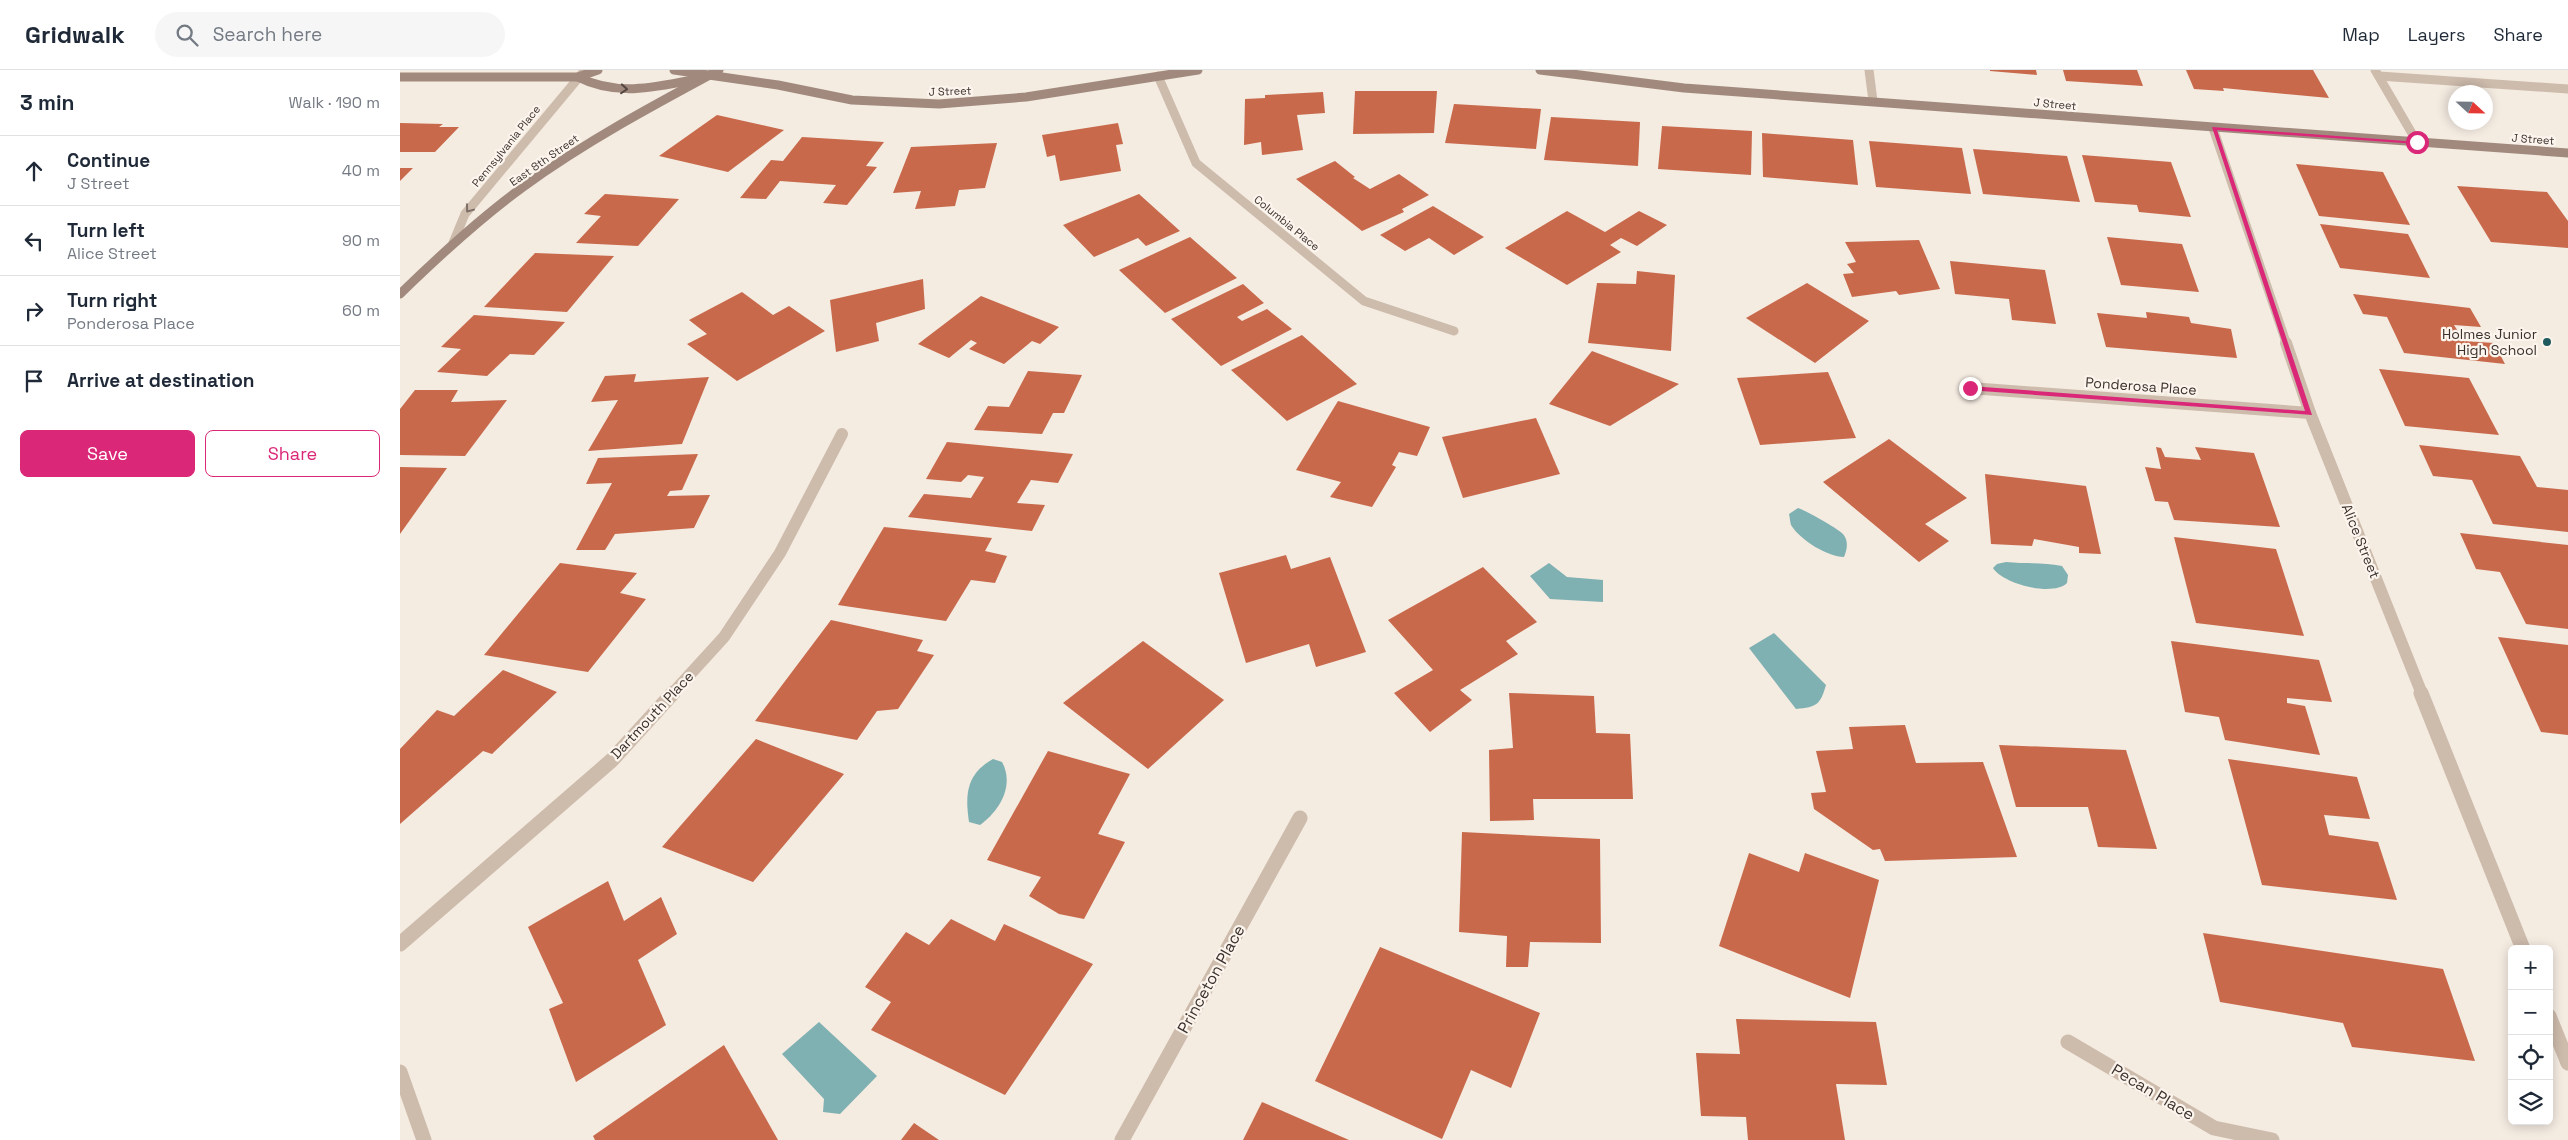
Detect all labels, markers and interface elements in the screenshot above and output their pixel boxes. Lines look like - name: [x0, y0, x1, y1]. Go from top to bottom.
- search box: [155, 12, 505, 57]
- text: Gridwalk: [25, 19, 125, 50]
- icon: search: [173, 21, 201, 49]
- text: Search here: [213, 22, 322, 47]
- text: Map: [2342, 23, 2380, 46]
- text: Layers: [2408, 23, 2465, 46]
- text: Share: [2493, 23, 2543, 46]
- street label: J Street: [928, 83, 972, 99]
- one-way arrow: [620, 84, 628, 95]
- north arrow: [2448, 85, 2493, 130]
- text: 3 min: [20, 89, 75, 116]
- text: Walk · 190 m: [289, 92, 380, 113]
- street label: J Street: [2033, 95, 2077, 113]
- street label: Pennsylvania Place: [469, 102, 543, 190]
- street label: East 8th Street: [507, 131, 581, 189]
- route start: [2406, 131, 2429, 154]
- street label: J Street: [2511, 131, 2555, 147]
- text: Continue: [67, 148, 150, 173]
- icon: ahead: [20, 157, 48, 185]
- text: 40 m: [342, 160, 380, 181]
- text: J Street: [67, 173, 130, 194]
- street label: Columbia Place: [1251, 192, 1323, 254]
- one-way arrow: [467, 203, 475, 212]
- text: Turn left: [67, 218, 145, 243]
- icon: left: [20, 227, 48, 255]
- text: 90 m: [342, 230, 380, 251]
- text: Alice Street: [67, 243, 157, 264]
- text: Turn right: [67, 288, 157, 313]
- icon: right: [20, 297, 48, 325]
- text: 60 m: [342, 300, 380, 321]
- text: Ponderosa Place: [67, 313, 195, 334]
- place label: Holmes Junior High School: [2442, 325, 2537, 359]
- marker: Holmes Junior High School: [2541, 336, 2553, 348]
- icon: arrive: [20, 367, 48, 395]
- text: Arrive at destination: [67, 368, 255, 393]
- street label: Ponderosa Place: [2085, 373, 2197, 399]
- route end: [1959, 377, 1982, 400]
- button: Save: [20, 430, 195, 477]
- button: Share: [205, 430, 380, 477]
- street label: Alice Street: [2338, 501, 2384, 581]
- street label: Dartmouth Place: [607, 667, 697, 763]
- street label: Princeton Place: [1173, 921, 1249, 1037]
- map controls: [2508, 945, 2553, 1125]
- button: +: [2508, 945, 2553, 990]
- button: −: [2508, 990, 2553, 1035]
- button: locate: [2508, 1035, 2553, 1080]
- street label: Pecan Place: [2108, 1059, 2198, 1125]
- button: layers: [2508, 1080, 2553, 1125]

